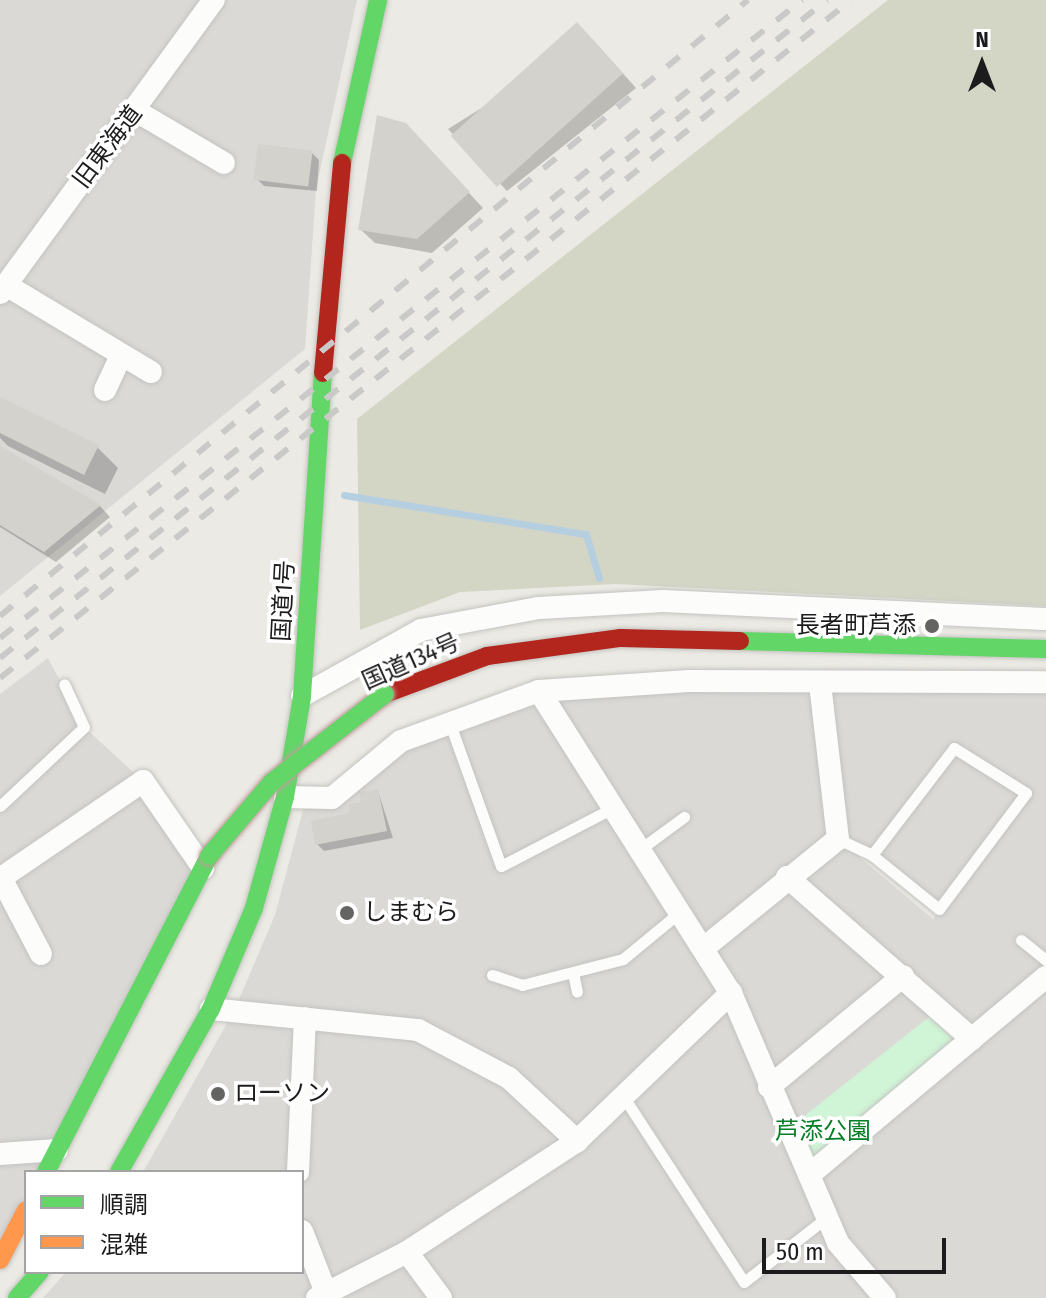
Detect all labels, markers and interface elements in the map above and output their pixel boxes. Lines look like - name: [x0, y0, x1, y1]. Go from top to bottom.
- north arrow: [942, 24, 1022, 104]
- text: N: [975, 26, 989, 53]
- street label: 旧東海道: [68, 100, 148, 194]
- street label: 国道1号: [267, 560, 301, 642]
- place label: 長者町芦添: [796, 612, 916, 640]
- marker: 長者町芦添: [923, 617, 941, 635]
- street label: 国道134号: [358, 628, 464, 696]
- place label: しまむら: [363, 899, 459, 927]
- marker: しまむら: [338, 904, 356, 922]
- place label: ローソン: [234, 1080, 330, 1108]
- marker: ローソン: [209, 1085, 227, 1103]
- park label: 芦添公園: [775, 1118, 871, 1146]
- legend: [24, 1170, 304, 1274]
- text: 順調: [100, 1191, 148, 1219]
- scale bar: [766, 1222, 950, 1272]
- text: 混雑: [100, 1231, 148, 1259]
- text: 50 m: [776, 1238, 824, 1266]

